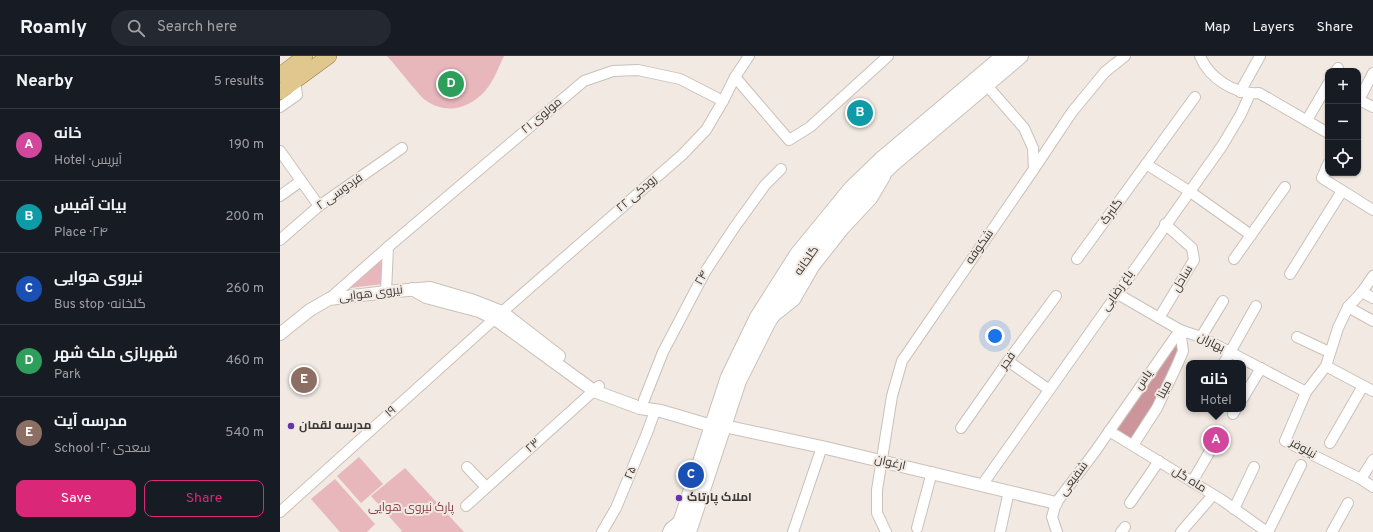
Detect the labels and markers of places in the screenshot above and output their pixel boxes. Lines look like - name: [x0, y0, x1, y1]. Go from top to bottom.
- pin: D: [438, 69, 464, 99]
- pin: B: [847, 98, 873, 128]
- pin: E: [291, 365, 317, 395]
- place label: مدرسه لقمان: [299, 418, 371, 434]
- marker: مدرسه لقمان: [286, 421, 296, 431]
- pin: A: [1203, 425, 1229, 455]
- pin: C: [678, 460, 704, 490]
- place label: املاک پارتاک: [687, 490, 752, 506]
- marker: املاک پارتاک: [674, 493, 684, 503]

